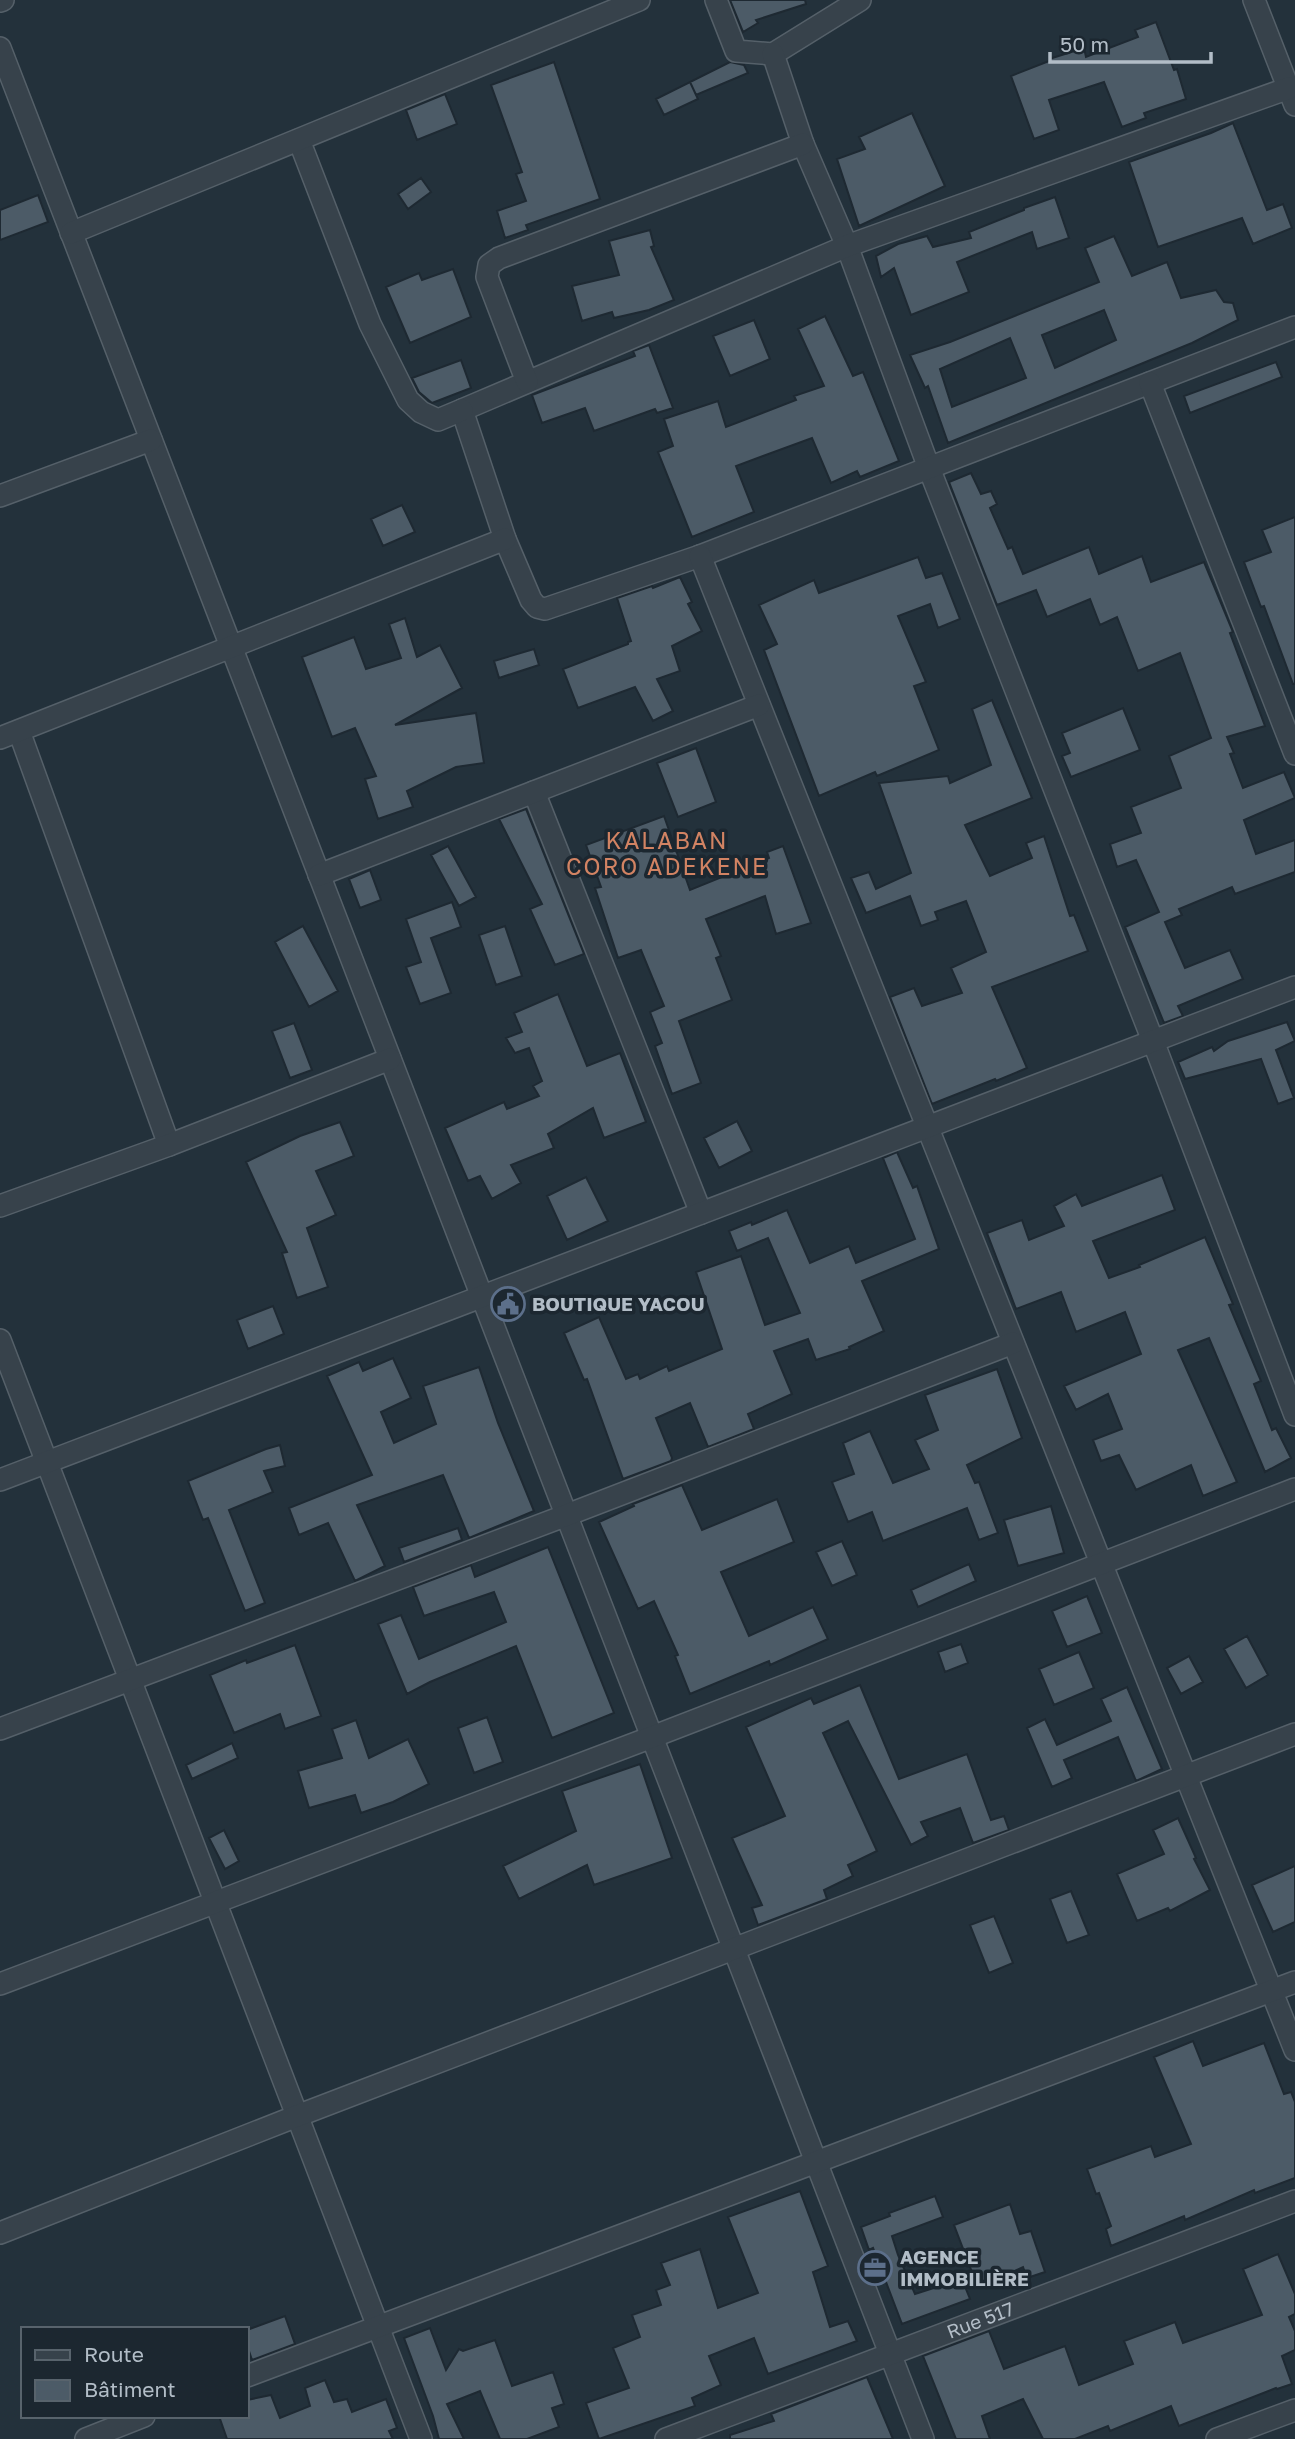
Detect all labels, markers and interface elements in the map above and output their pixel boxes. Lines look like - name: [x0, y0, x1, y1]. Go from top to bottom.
- scale bar: [1050, 21, 1211, 65]
- text: 50 m: [1060, 31, 1109, 57]
- district label: KALABAN CORO ADEKENE: [566, 826, 768, 880]
- public building icon: BOUTIQUE YACOU: [489, 1285, 527, 1323]
- place label: BOUTIQUE YACOU: [532, 1292, 705, 1315]
- place label: AGENCE IMMOBILIÈRE: [900, 2245, 1029, 2290]
- office icon: AGENCE IMMOBILIÈRE: [856, 2249, 894, 2287]
- street label: Rue 517: [943, 2296, 1017, 2343]
- legend: [21, 2327, 248, 2418]
- text: Route: [84, 2341, 144, 2367]
- text: Bâtiment: [84, 2376, 176, 2402]

